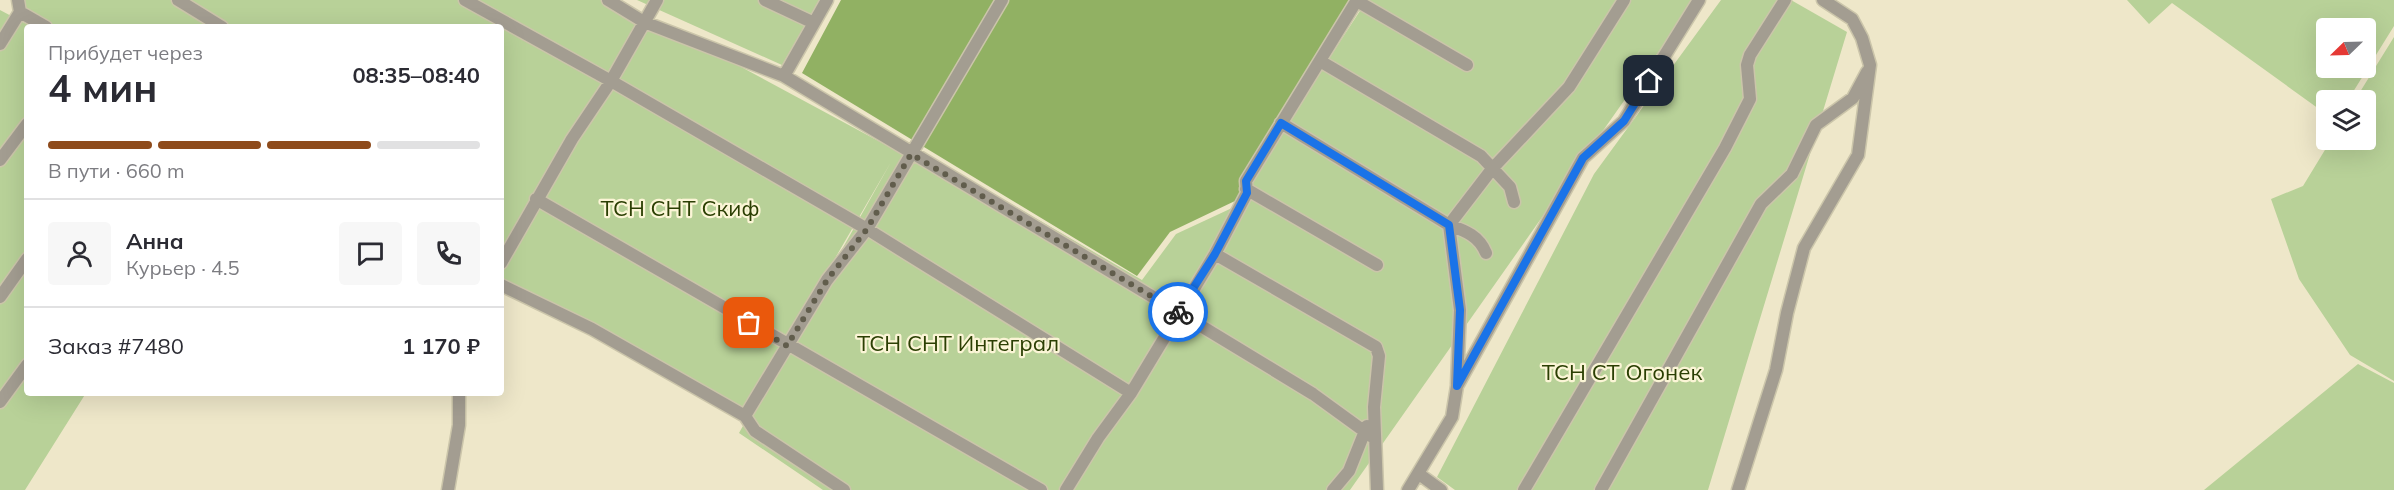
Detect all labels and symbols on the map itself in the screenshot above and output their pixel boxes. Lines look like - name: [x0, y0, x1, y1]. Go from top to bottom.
- north arrow: [2316, 18, 2376, 78]
- pin: [1623, 55, 1674, 106]
- park label: ТСН СНТ Скиф: [601, 194, 759, 222]
- courier: [1148, 282, 1208, 342]
- pin: [723, 297, 774, 348]
- park label: ТСН СНТ Интеграл: [857, 329, 1059, 357]
- park label: ТСН СТ Огонек: [1542, 358, 1702, 386]

